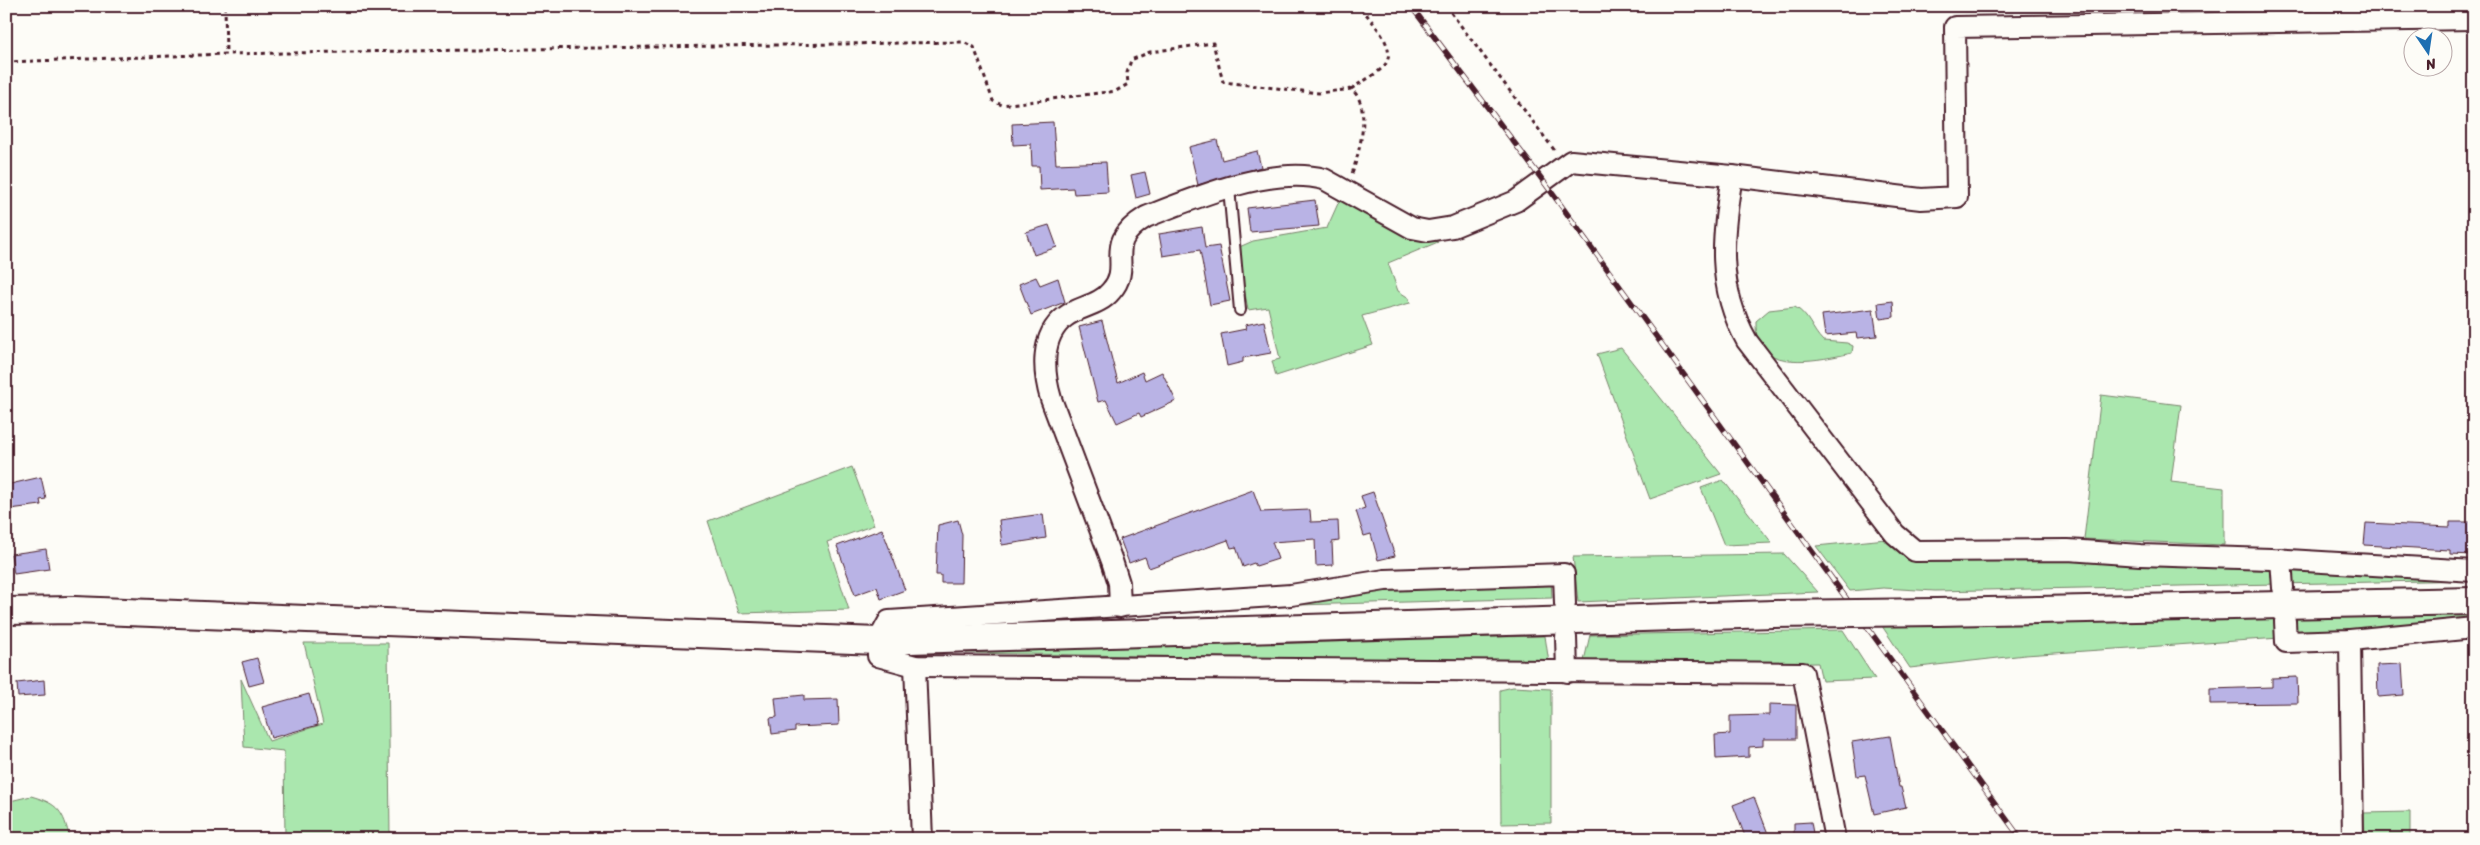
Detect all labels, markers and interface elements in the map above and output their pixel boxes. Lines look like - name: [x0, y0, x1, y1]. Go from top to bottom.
- north arrow: [2402, 28, 2452, 78]
- text: N: [2423, 51, 2439, 78]

